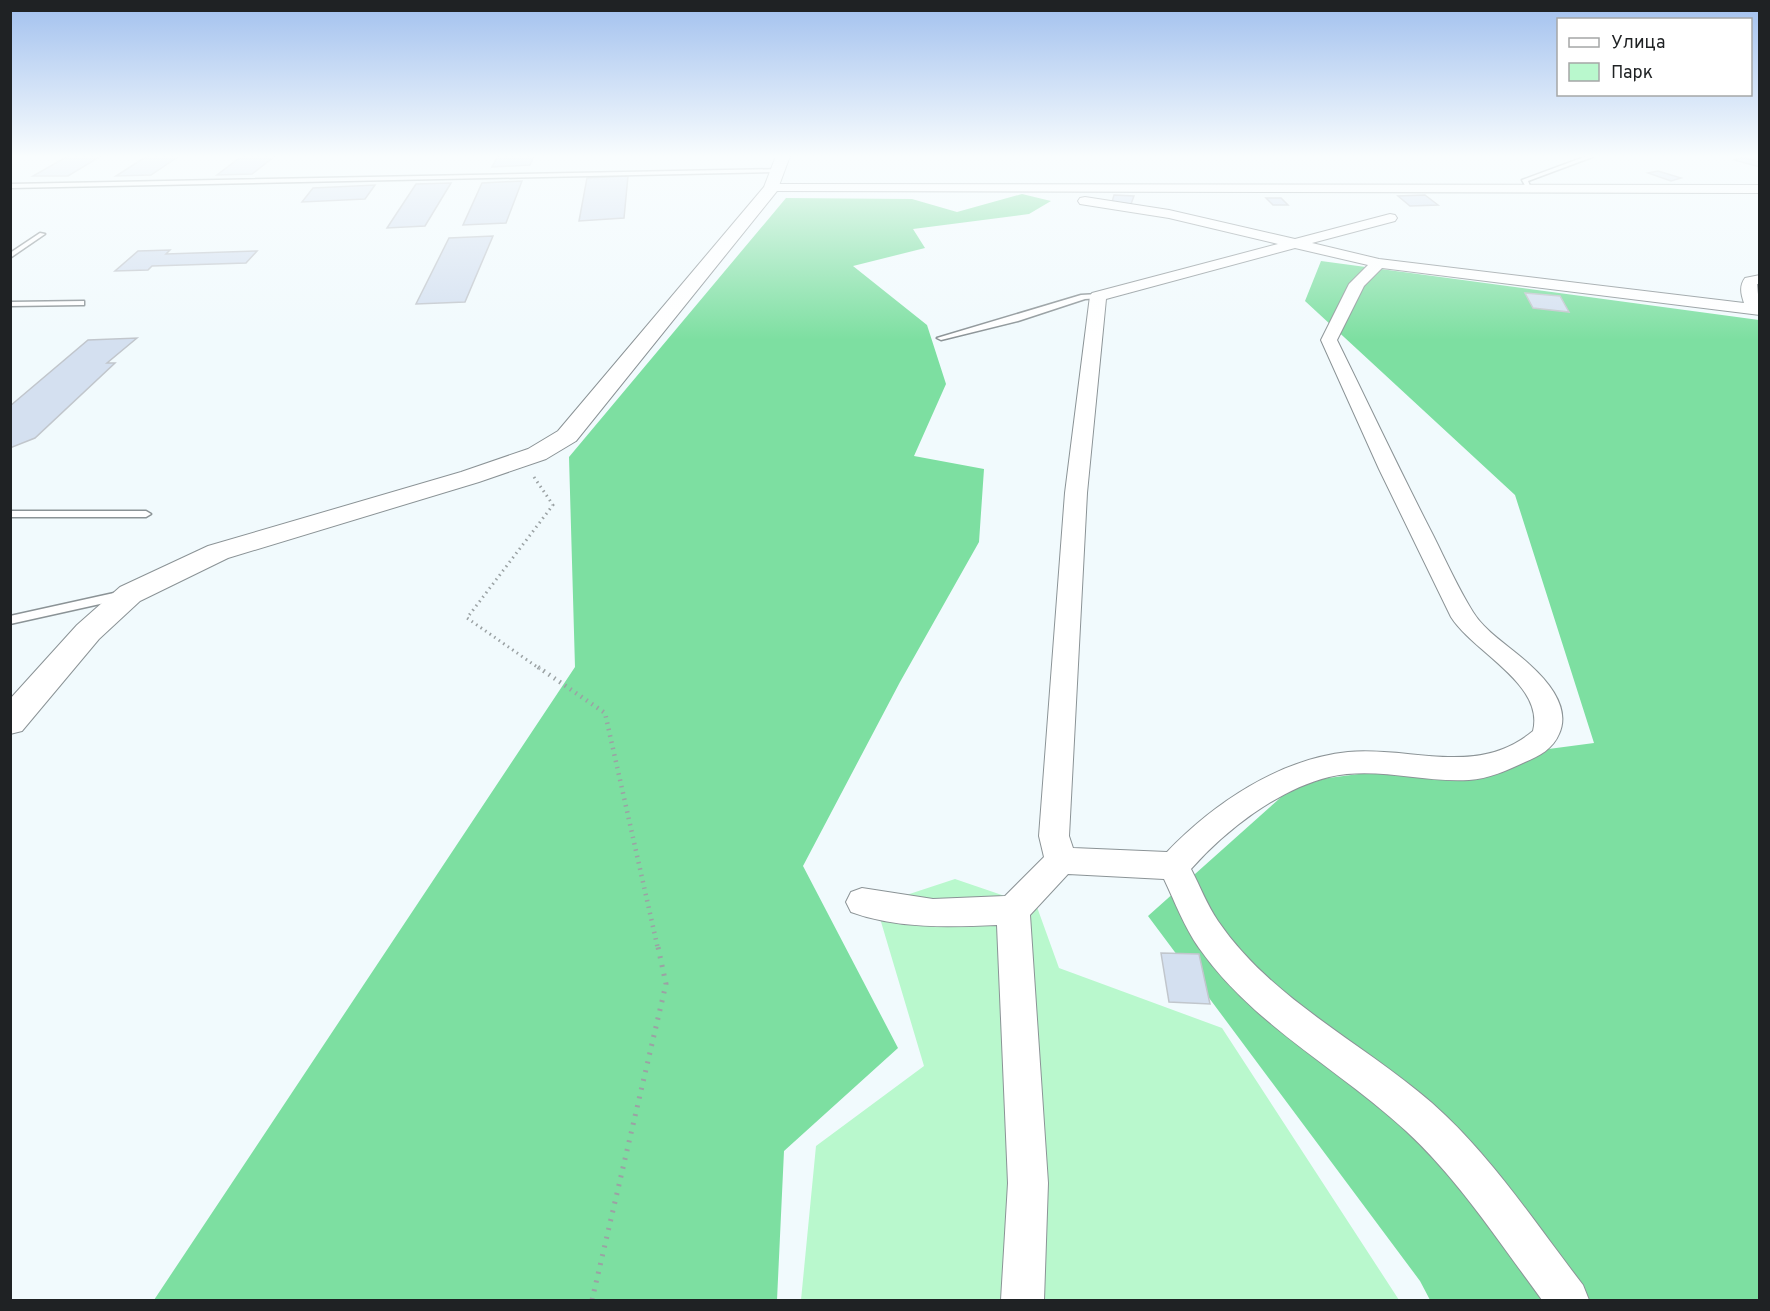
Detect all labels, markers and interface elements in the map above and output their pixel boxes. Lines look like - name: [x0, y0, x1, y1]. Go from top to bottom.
- legend: [1557, 18, 1752, 96]
- text: Улица: [1611, 32, 1665, 55]
- text: Парк: [1611, 62, 1653, 85]

